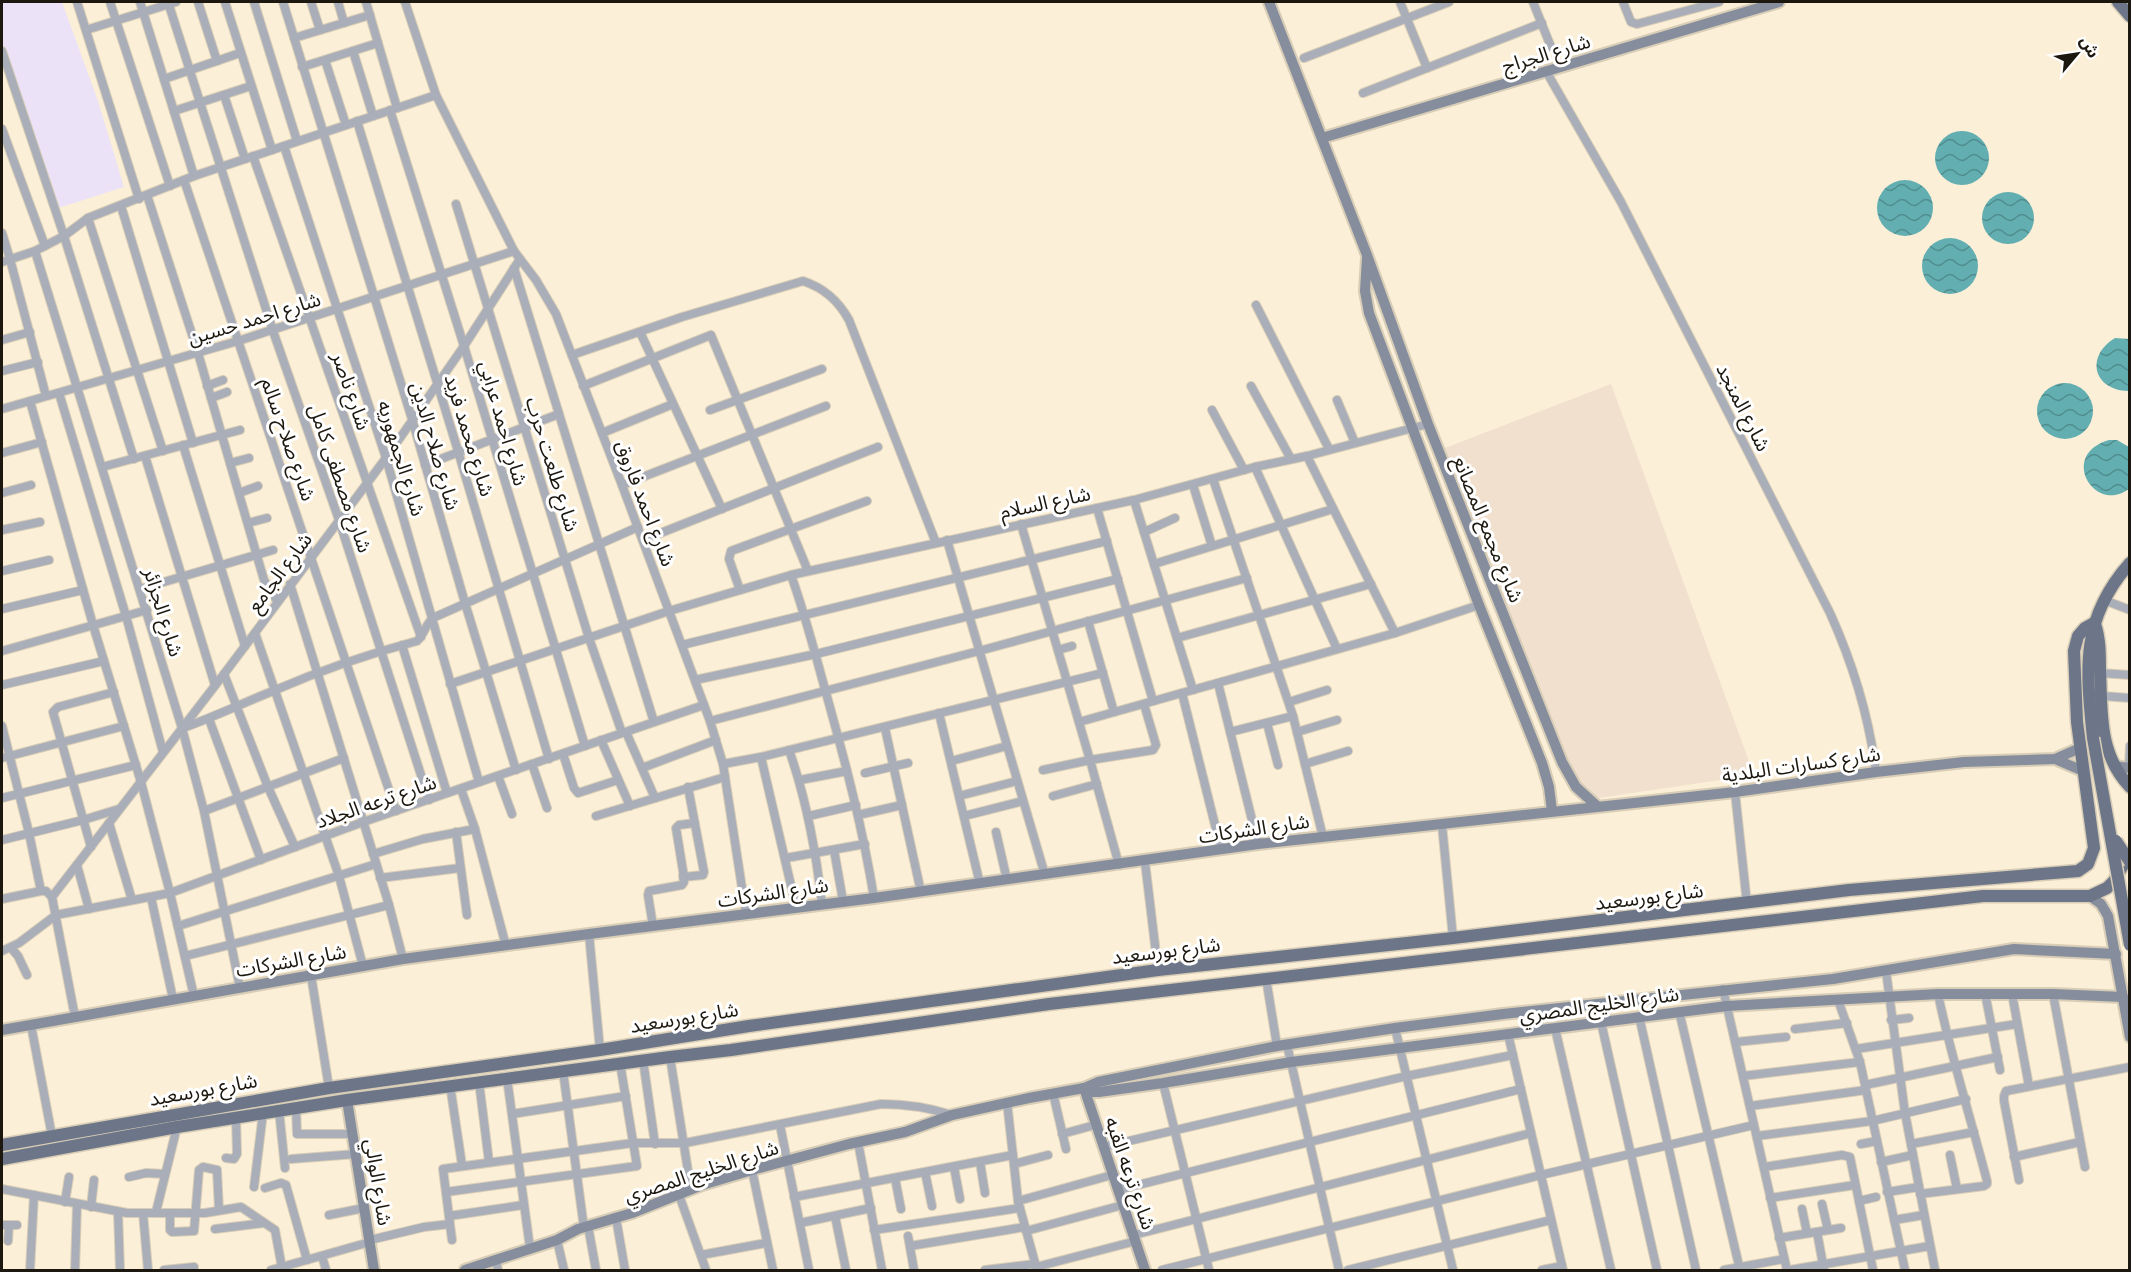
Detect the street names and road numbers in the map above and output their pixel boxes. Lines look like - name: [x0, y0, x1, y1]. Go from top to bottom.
- street label: شارع الجراج: [1499, 29, 1594, 81]
- street label: شارع احمد حسين: [185, 287, 324, 353]
- street label: شارع ناصر: [324, 348, 376, 434]
- street label: شارع احمد عرابي: [471, 358, 533, 490]
- street label: شارع المنجد: [1709, 359, 1776, 457]
- street label: شارع محمد فريد: [437, 371, 499, 500]
- street label: شارع صلاح سالم: [253, 374, 321, 505]
- street label: شارع صلاح الدين: [403, 379, 465, 514]
- street label: شارع طلعت حرب: [518, 394, 584, 535]
- street label: شارع الجمهوريه: [370, 397, 431, 520]
- street label: شارع مصطفى كامل: [301, 401, 377, 557]
- street label: شارع احمد فاروق: [608, 437, 681, 571]
- street label: شارع مجمع المصانع: [1445, 452, 1529, 607]
- street label: شارع السلام: [998, 481, 1093, 527]
- street label: شارع الجامع: [242, 528, 319, 619]
- street label: شارع الجزائر: [135, 564, 188, 660]
- street label: شارع كسارات البلدية: [1720, 741, 1882, 790]
- street label: شارع ترعه الجلاد: [313, 770, 440, 836]
- street label: شارع الشركات: [1197, 809, 1311, 851]
- street label: شارع الشركات: [716, 873, 830, 915]
- street label: شارع بورسعيد: [1593, 878, 1705, 918]
- street label: شارع بورسعيد: [1110, 932, 1222, 972]
- street label: شارع الشركات: [234, 939, 349, 985]
- street label: شارع الخليج المصري: [1518, 981, 1681, 1031]
- street label: شارع بورسعيد: [628, 997, 740, 1041]
- street label: شارع بورسعيد: [147, 1068, 260, 1114]
- street label: شارع ترعه القبه: [1097, 1114, 1161, 1234]
- street label: شارع الخليج المصري: [621, 1135, 783, 1211]
- street label: شارع الوالي: [356, 1137, 397, 1228]

